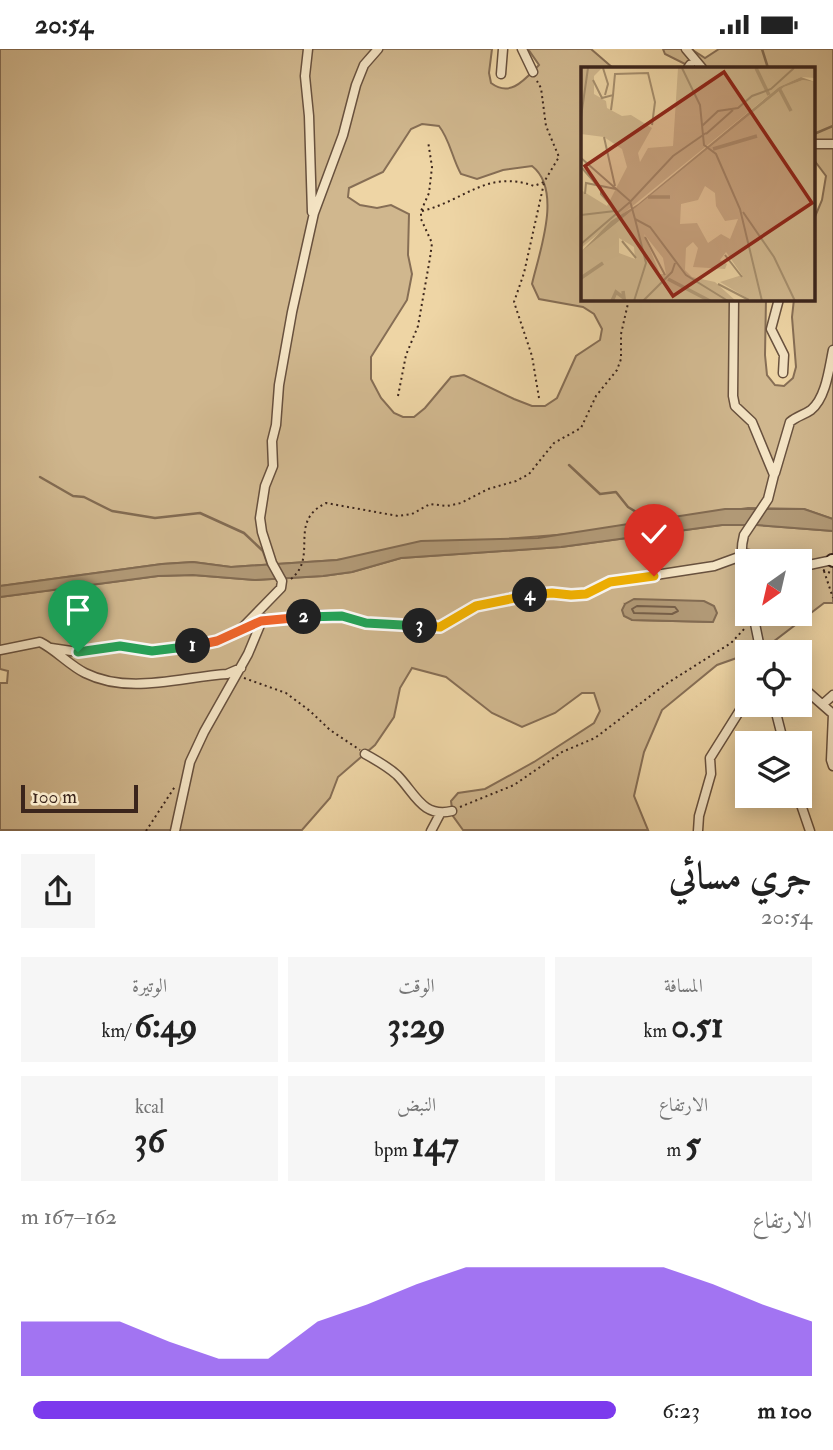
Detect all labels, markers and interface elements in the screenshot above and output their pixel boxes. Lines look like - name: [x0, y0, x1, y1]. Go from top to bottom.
- text: 20:54: [35, 9, 93, 41]
- inset map: [581, 67, 816, 301]
- pin: [624, 504, 684, 576]
- icon: check: [635, 515, 673, 553]
- north arrow: [735, 549, 812, 627]
- map controls: [735, 549, 812, 808]
- pin: 4: [512, 577, 548, 613]
- pin: [48, 580, 108, 652]
- text: 4: [524, 582, 535, 606]
- icon: arrive: [59, 591, 97, 629]
- pin: 2: [286, 599, 322, 635]
- text: 2: [299, 604, 308, 628]
- pin: 3: [402, 609, 438, 643]
- text: 3: [416, 613, 423, 637]
- pin: 1: [176, 629, 210, 663]
- text: 1: [189, 633, 196, 657]
- button: locate: [735, 640, 812, 717]
- button: layers: [735, 731, 812, 808]
- scale bar: [21, 781, 138, 813]
- text: 100 m: [32, 785, 77, 809]
- text: جري مسائي: [669, 852, 812, 900]
- button: share: [21, 854, 95, 928]
- text: 20:54: [761, 902, 812, 931]
- text: الوتيرة: [132, 974, 167, 998]
- text: الوقت: [398, 974, 435, 998]
- text: المسافة: [664, 974, 703, 998]
- text: 6:49: [134, 1004, 197, 1048]
- text: 3:29: [388, 1004, 445, 1048]
- text: 0.51: [671, 1004, 723, 1048]
- text: /km: [102, 1019, 134, 1043]
- text: km: [644, 1019, 671, 1043]
- text: النبض: [397, 1093, 436, 1117]
- text: الارتفاع: [659, 1093, 708, 1117]
- text: kcal: [135, 1095, 164, 1119]
- text: 36: [134, 1119, 165, 1163]
- text: 147: [412, 1123, 459, 1167]
- text: 5: [685, 1123, 701, 1167]
- text: bpm: [374, 1138, 412, 1162]
- text: m: [666, 1138, 685, 1162]
- text: 162–167 m: [21, 1202, 117, 1231]
- text: الارتفاع: [752, 1206, 812, 1235]
- text: 6:23: [662, 1396, 700, 1425]
- text: 100 m: [758, 1396, 812, 1425]

